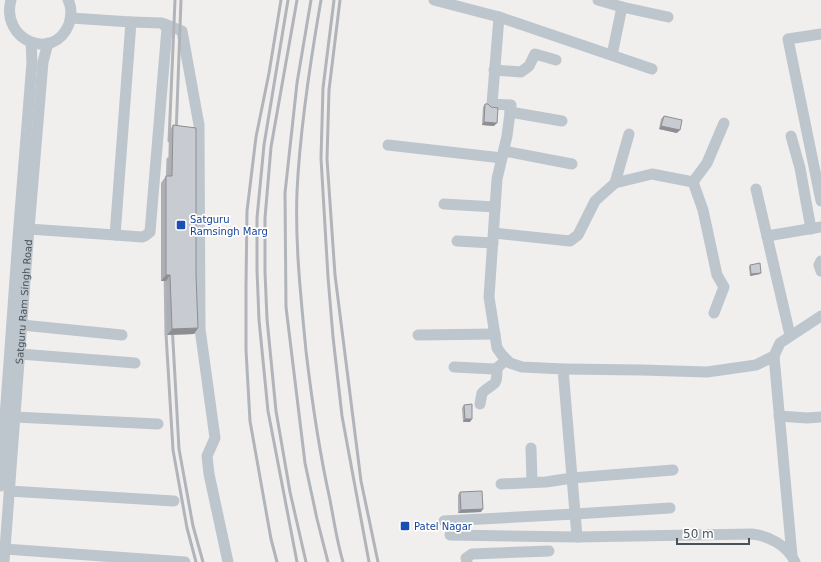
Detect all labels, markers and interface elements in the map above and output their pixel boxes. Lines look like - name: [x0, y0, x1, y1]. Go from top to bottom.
- place label: Satguru Ramsingh Marg: [190, 214, 268, 237]
- marker: Satguru Ramsingh Marg: [175, 219, 187, 231]
- street label: Satguru Ram Singh Road: [13, 239, 34, 365]
- marker: Patel Nagar: [399, 520, 411, 532]
- scale bar: [677, 520, 749, 546]
- place label: Patel Nagar: [414, 521, 473, 532]
- text: 50 m: [683, 527, 714, 541]

